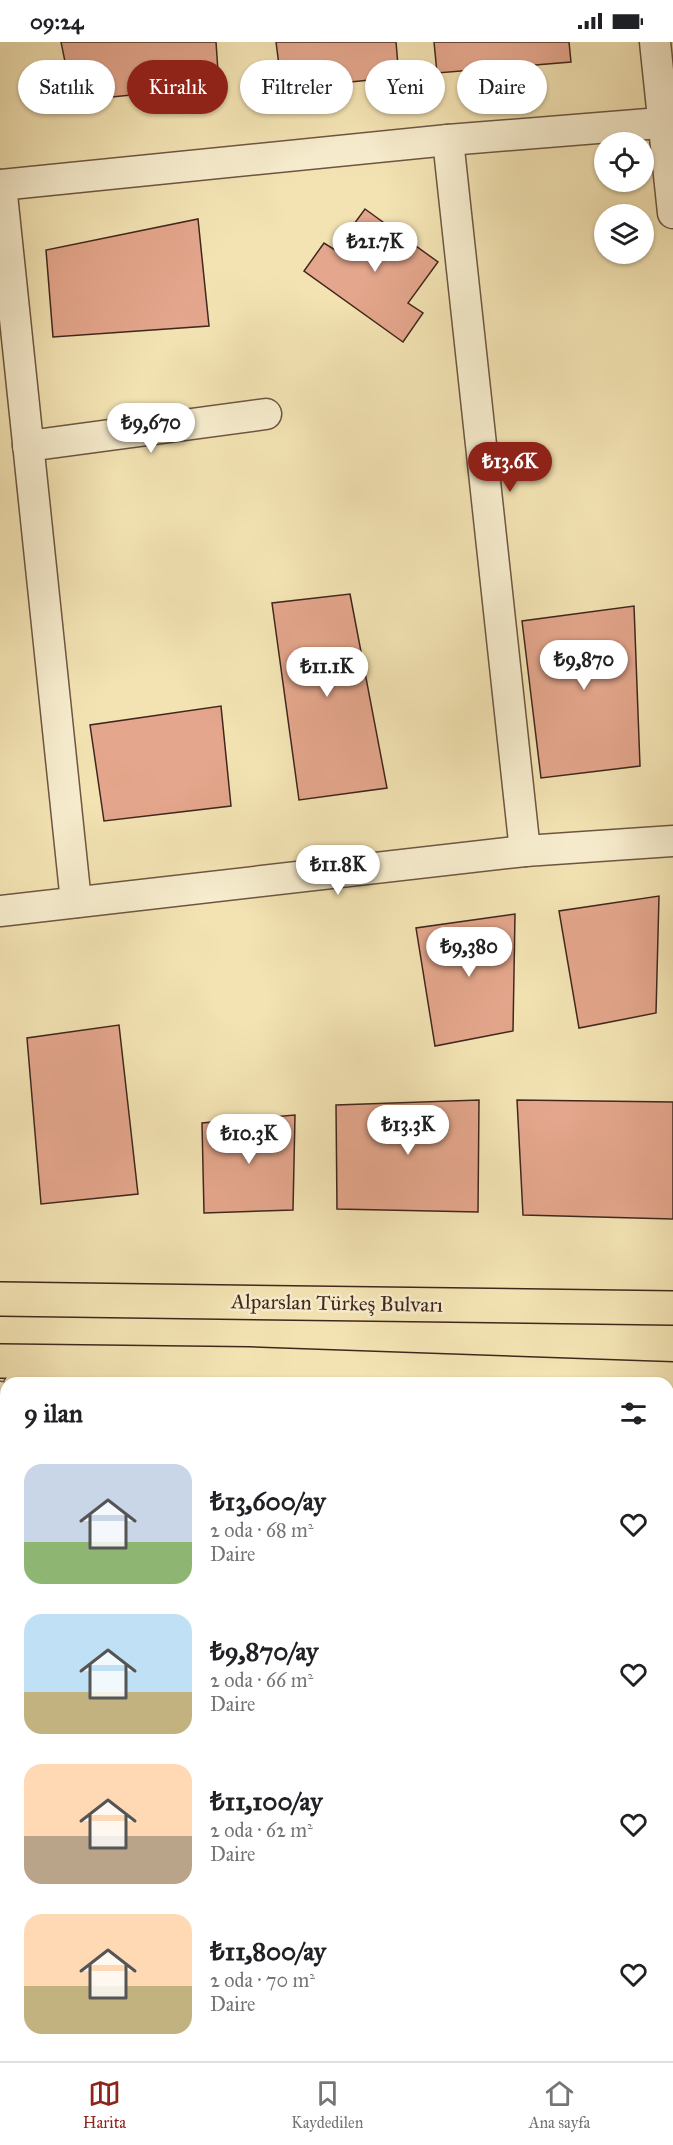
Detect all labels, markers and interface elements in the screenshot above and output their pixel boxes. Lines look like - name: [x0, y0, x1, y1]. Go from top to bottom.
- text: 09:24: [30, 8, 83, 35]
- chip: Satılık: [18, 60, 115, 114]
- chip: Kiralık: [127, 60, 228, 114]
- chip: Filtreler: [240, 60, 353, 114]
- chip: Yeni: [365, 60, 445, 114]
- chip: Daire: [457, 60, 547, 114]
- map controls: [594, 132, 654, 264]
- button: locate: [594, 132, 654, 192]
- button: layers: [594, 204, 654, 264]
- pin: ₺21.7K: [326, 222, 424, 273]
- text: ₺21.7K: [346, 229, 404, 253]
- pin: ₺9,670: [102, 403, 200, 454]
- text: ₺9,670: [121, 410, 181, 434]
- pin: ₺13.6K: [461, 442, 559, 493]
- text: ₺13.6K: [482, 449, 538, 473]
- pin: ₺9,870: [535, 640, 633, 691]
- pin: ₺11.1K: [278, 647, 376, 698]
- text: ₺9,870: [554, 647, 614, 671]
- text: ₺11.1K: [300, 654, 354, 678]
- pin: ₺11.8K: [289, 845, 387, 896]
- text: ₺11.8K: [310, 852, 366, 876]
- pin: ₺9,380: [420, 927, 518, 978]
- text: ₺9,380: [440, 934, 498, 958]
- pin: ₺13.3K: [359, 1105, 457, 1156]
- text: ₺13.3K: [381, 1112, 435, 1136]
- pin: ₺10.3K: [200, 1114, 298, 1165]
- text: ₺10.3K: [220, 1121, 278, 1145]
- street label: Alparslan Türkeş Bulvarı: [230, 1288, 443, 1318]
- text: 9 ilan: [24, 1397, 83, 1429]
- icon: filters: [617, 1397, 650, 1430]
- text: ₺13,600/ay: [210, 1485, 326, 1517]
- icon: home: [72, 1488, 144, 1560]
- icon: heart: [617, 1508, 650, 1541]
- text: 2 oda · 68 m²: [210, 1518, 314, 1542]
- text: Daire: [210, 1542, 255, 1566]
- text: ₺9,870/ay: [210, 1635, 318, 1667]
- icon: home: [72, 1638, 144, 1710]
- icon: heart: [617, 1658, 650, 1691]
- text: 2 oda · 66 m²: [210, 1668, 313, 1692]
- text: Daire: [210, 1692, 255, 1716]
- text: ₺11,100/ay: [210, 1785, 322, 1817]
- icon: home: [72, 1788, 144, 1860]
- icon: heart: [617, 1808, 650, 1841]
- text: 2 oda · 62 m²: [210, 1818, 313, 1842]
- text: Daire: [210, 1842, 255, 1866]
- text: ₺11,800/ay: [210, 1935, 326, 1967]
- icon: home: [72, 1938, 144, 2010]
- icon: heart: [617, 1958, 650, 1991]
- text: 2 oda · 70 m²: [210, 1968, 315, 1992]
- text: Daire: [210, 1992, 255, 2016]
- tab: Harita: [83, 2077, 126, 2132]
- tab: Kaydedilen: [291, 2077, 363, 2132]
- tab: Ana sayfa: [529, 2077, 590, 2132]

